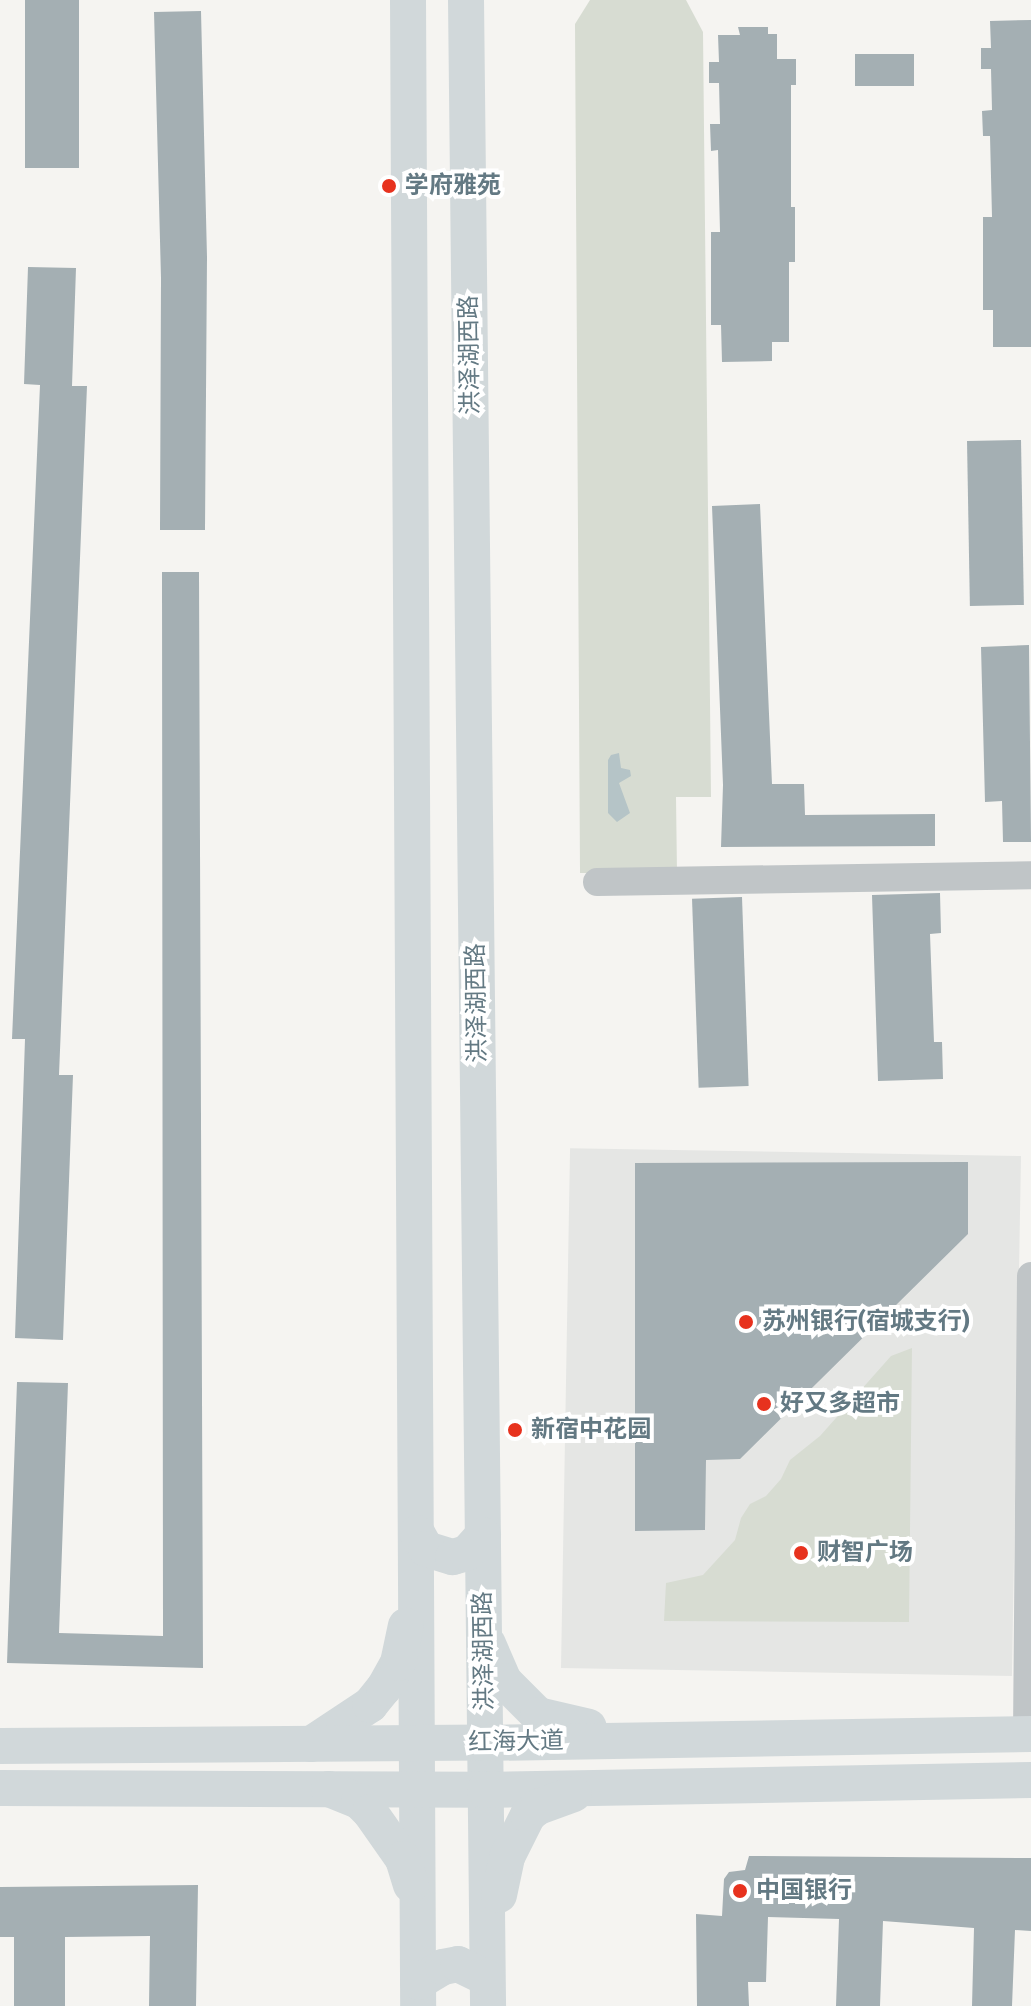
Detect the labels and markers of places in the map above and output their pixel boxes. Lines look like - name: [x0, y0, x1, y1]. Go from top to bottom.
- place label: 学府雅苑: [405, 172, 501, 200]
- marker: 学府雅苑: [380, 177, 398, 195]
- place label: 苏州银行(宿城支行): [762, 1308, 970, 1336]
- marker: 苏州银行(宿城支行): [737, 1313, 755, 1331]
- place label: 好又多超市: [780, 1390, 900, 1418]
- marker: 好又多超市: [755, 1395, 773, 1413]
- place label: 新宿中花园: [531, 1416, 651, 1444]
- marker: 新宿中花园: [506, 1421, 524, 1439]
- place label: 财智广场: [817, 1539, 913, 1567]
- marker: 财智广场: [792, 1544, 810, 1562]
- place label: 中国银行: [756, 1877, 852, 1905]
- marker: 中国银行: [731, 1882, 749, 1900]

